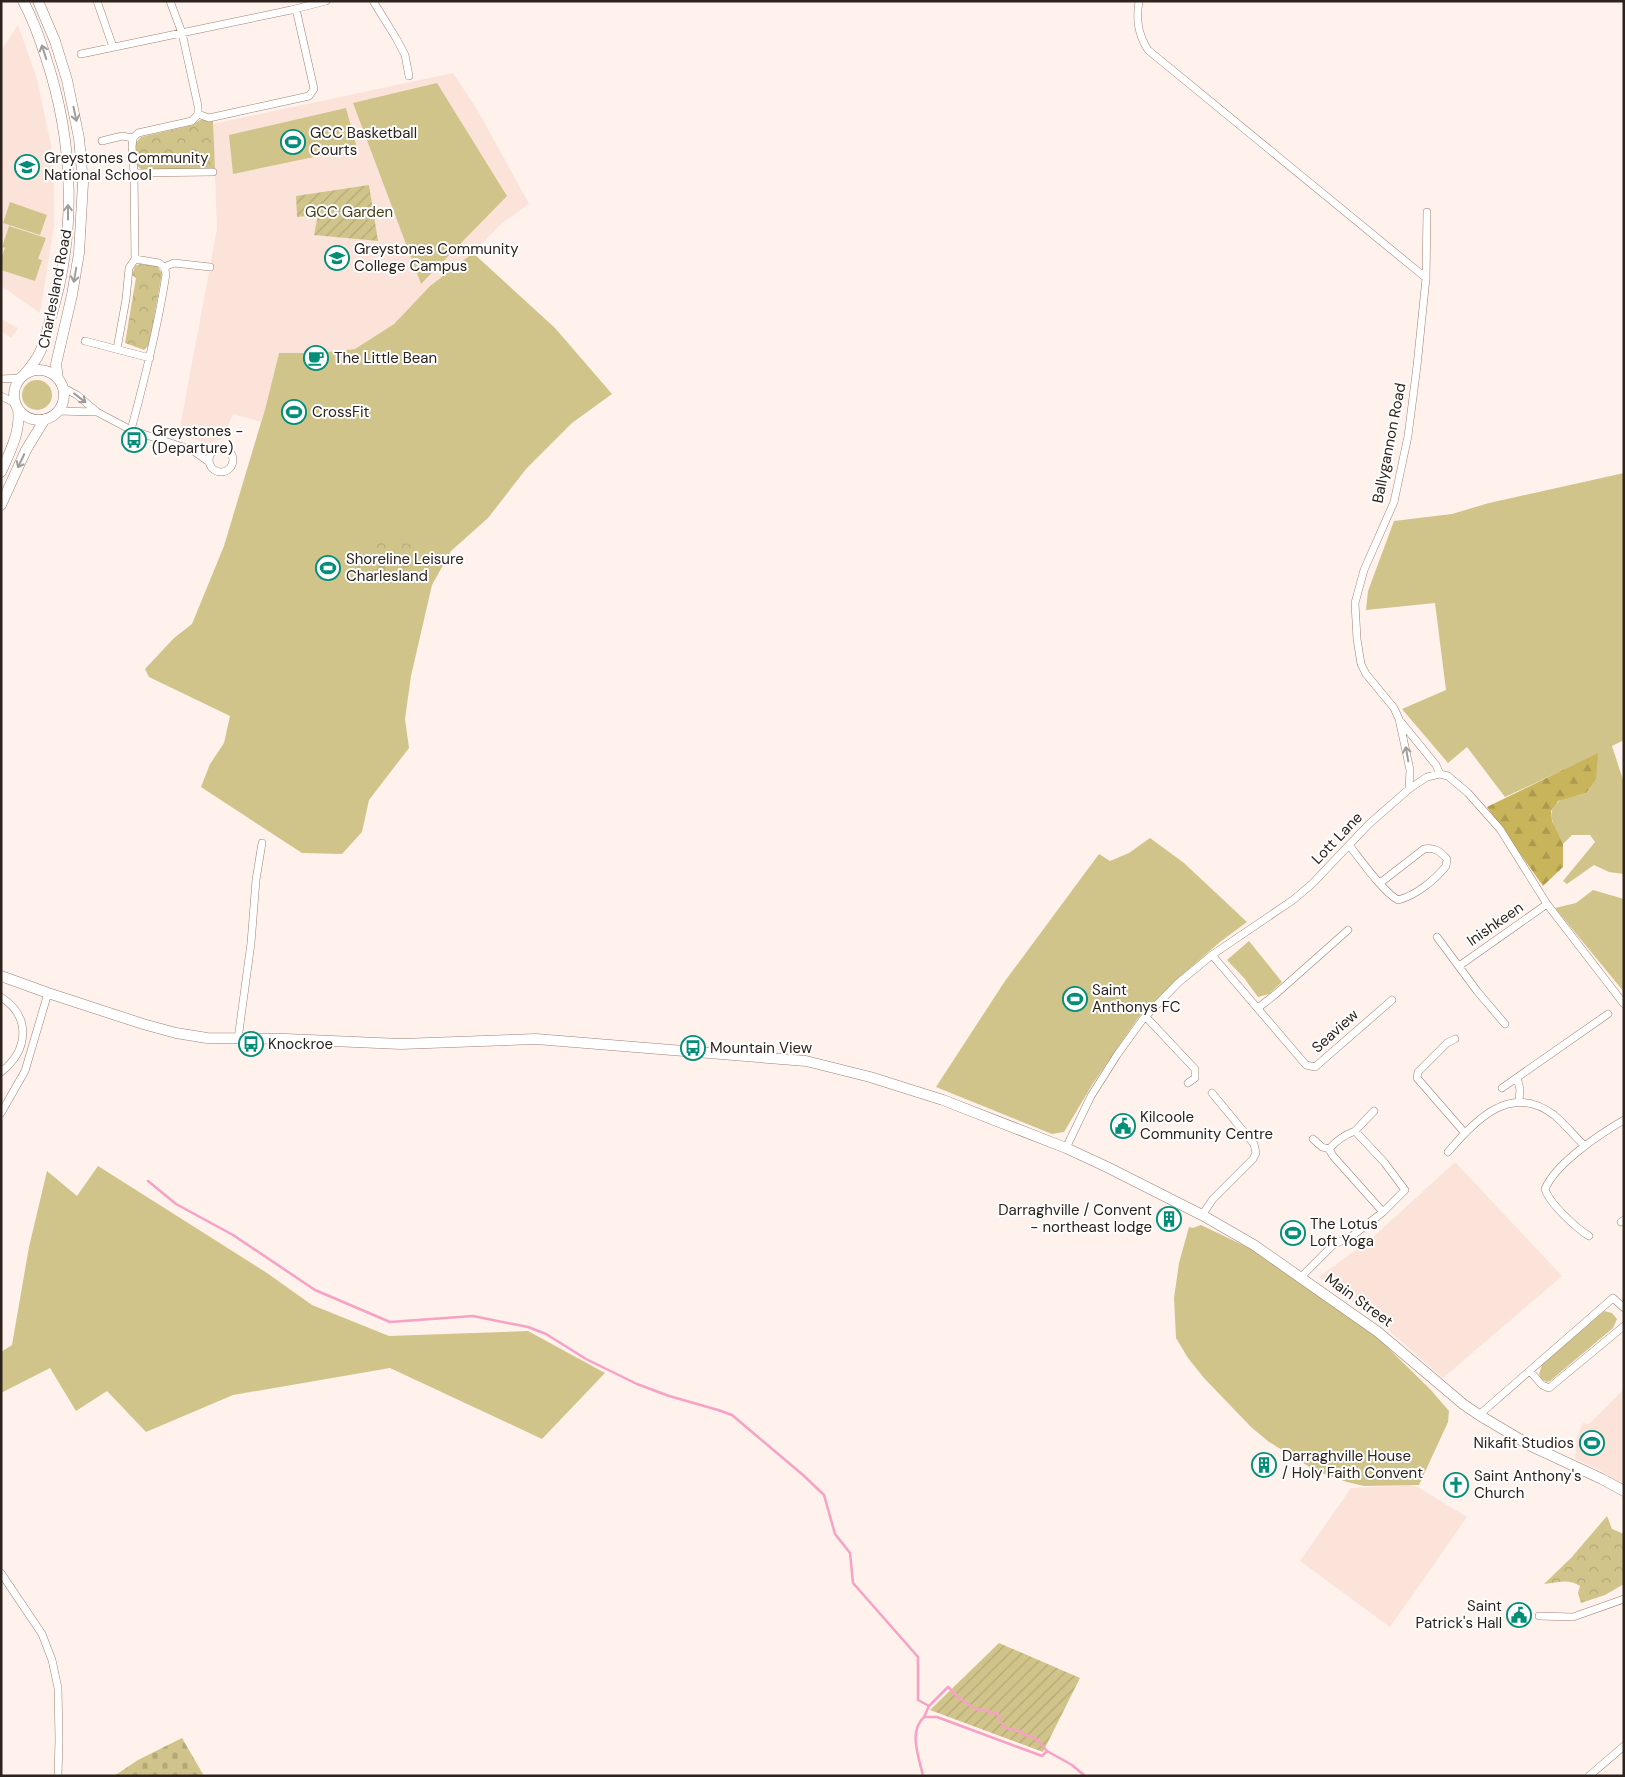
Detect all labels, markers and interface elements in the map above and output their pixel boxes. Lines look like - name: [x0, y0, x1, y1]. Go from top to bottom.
- one-way arrow: [39, 45, 48, 61]
- one-way arrow: [71, 105, 80, 121]
- place label: GCC Basketball Courts: [310, 123, 417, 160]
- sports icon: GCC Basketball Courts: [280, 129, 306, 155]
- place label: Greystones Community National School: [44, 148, 209, 185]
- school or university icon: Greystones Community National School: [14, 154, 40, 180]
- park label: GCC Garden: [305, 202, 393, 222]
- one-way arrow: [63, 204, 73, 220]
- street label: Charlesland Road: [34, 228, 76, 350]
- place label: Greystones Community College Campus: [354, 239, 519, 276]
- school or university icon: Greystones Community College Campus: [324, 245, 350, 271]
- one-way arrow: [70, 267, 80, 283]
- cafe icon: The Little Bean: [303, 345, 329, 371]
- place label: The Little Bean: [334, 348, 437, 368]
- street label: Ballygannon Road: [1368, 381, 1410, 505]
- one-way arrow: [73, 393, 86, 404]
- sports icon: CrossFit: [281, 399, 307, 425]
- place label: CrossFit: [312, 402, 370, 422]
- place label: Greystones - (Departure): [152, 421, 243, 458]
- bus stop icon: Greystones - (Departure): [121, 427, 147, 453]
- one-way arrow: [16, 453, 26, 468]
- place label: Shoreline Leisure Charlesland: [346, 549, 464, 586]
- sports icon: Shoreline Leisure Charlesland: [315, 555, 341, 581]
- one-way arrow: [1401, 746, 1411, 762]
- street label: Lott Lane: [1307, 808, 1367, 868]
- street label: Inishkeen: [1463, 897, 1527, 951]
- place label: Saint Anthonys FC: [1092, 980, 1181, 1017]
- sports icon: Saint Anthonys FC: [1062, 986, 1088, 1012]
- street label: Seaview: [1307, 1004, 1363, 1057]
- bus stop icon: Knockroe: [238, 1031, 264, 1057]
- place label: Knockroe: [268, 1034, 333, 1054]
- bus stop icon: Mountain View: [680, 1035, 706, 1061]
- place label: Mountain View: [710, 1038, 813, 1058]
- place label: Kilcoole Community Centre: [1140, 1107, 1273, 1144]
- public building icon: Kilcoole Community Centre: [1110, 1113, 1136, 1139]
- place label: Darraghville / Convent - northeast lodge: [998, 1200, 1152, 1237]
- building icon: Darraghville / Convent - northeast lodge: [1156, 1206, 1182, 1232]
- place label: The Lotus Loft Yoga: [1310, 1214, 1378, 1251]
- sports icon: The Lotus Loft Yoga: [1280, 1220, 1306, 1246]
- street label: Main Street: [1321, 1269, 1397, 1332]
- sports icon: Nikafit Studios: [1579, 1430, 1605, 1456]
- place label: Nikafit Studios: [1473, 1433, 1574, 1453]
- place label: Darraghville House / Holy Faith Convent: [1282, 1446, 1423, 1483]
- building icon: Darraghville House / Holy Faith Convent: [1251, 1452, 1277, 1478]
- place label: Saint Anthony's Church: [1474, 1466, 1582, 1503]
- church icon: Saint Anthony's Church: [1443, 1472, 1469, 1498]
- place label: Saint Patrick's Hall: [1416, 1596, 1502, 1633]
- public building icon: Saint Patrick's Hall: [1506, 1602, 1532, 1628]

